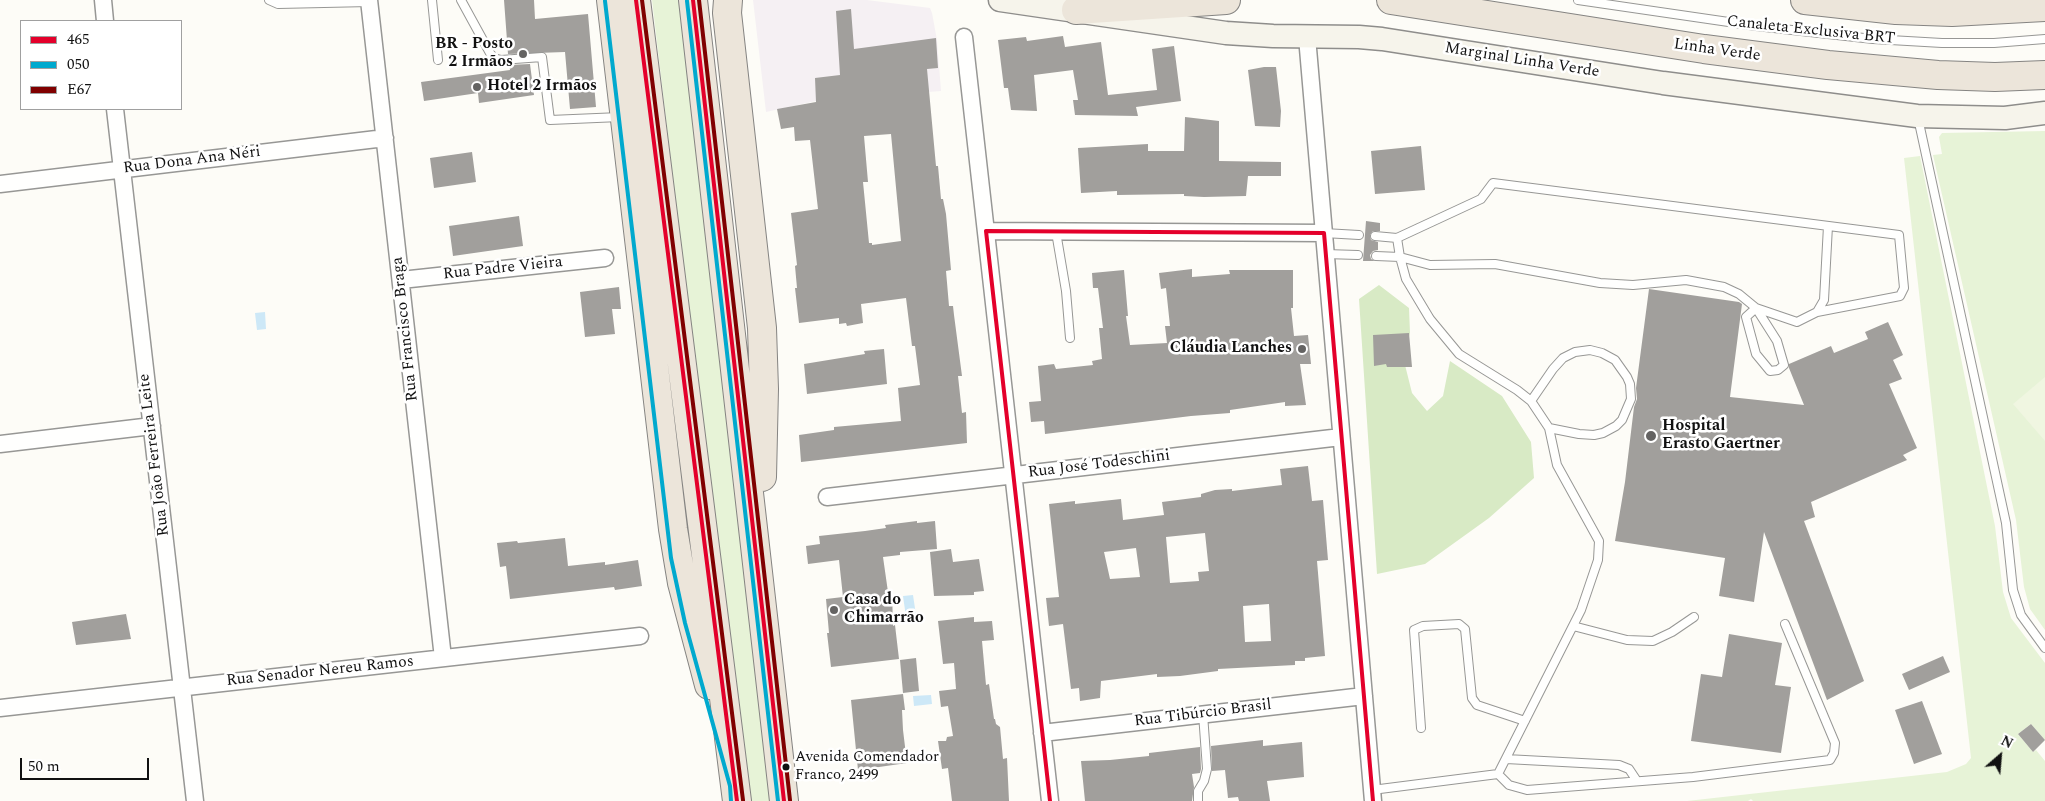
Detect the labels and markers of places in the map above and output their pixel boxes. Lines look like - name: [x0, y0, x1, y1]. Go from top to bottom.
- place label: BR - Posto 2 Irmãos: [435, 35, 513, 73]
- marker: BR - Posto 2 Irmãos: [517, 48, 529, 60]
- place label: Hotel 2 Irmãos: [487, 77, 597, 97]
- marker: Hotel 2 Irmãos: [471, 81, 483, 93]
- place label: Cláudia Lanches: [1170, 339, 1292, 359]
- marker: Cláudia Lanches: [1296, 343, 1308, 355]
- place label: Hospital Erasto Gaertner: [1662, 417, 1780, 455]
- marker: Hospital Erasto Gaertner: [1644, 429, 1658, 443]
- place label: Casa do Chimarrão: [844, 591, 924, 629]
- marker: Casa do Chimarrão: [828, 604, 840, 616]
- place label: Avenida Comendador Franco, 2499: [795, 749, 939, 784]
- marker: Avenida Comendador Franco, 2499: [781, 762, 791, 772]

